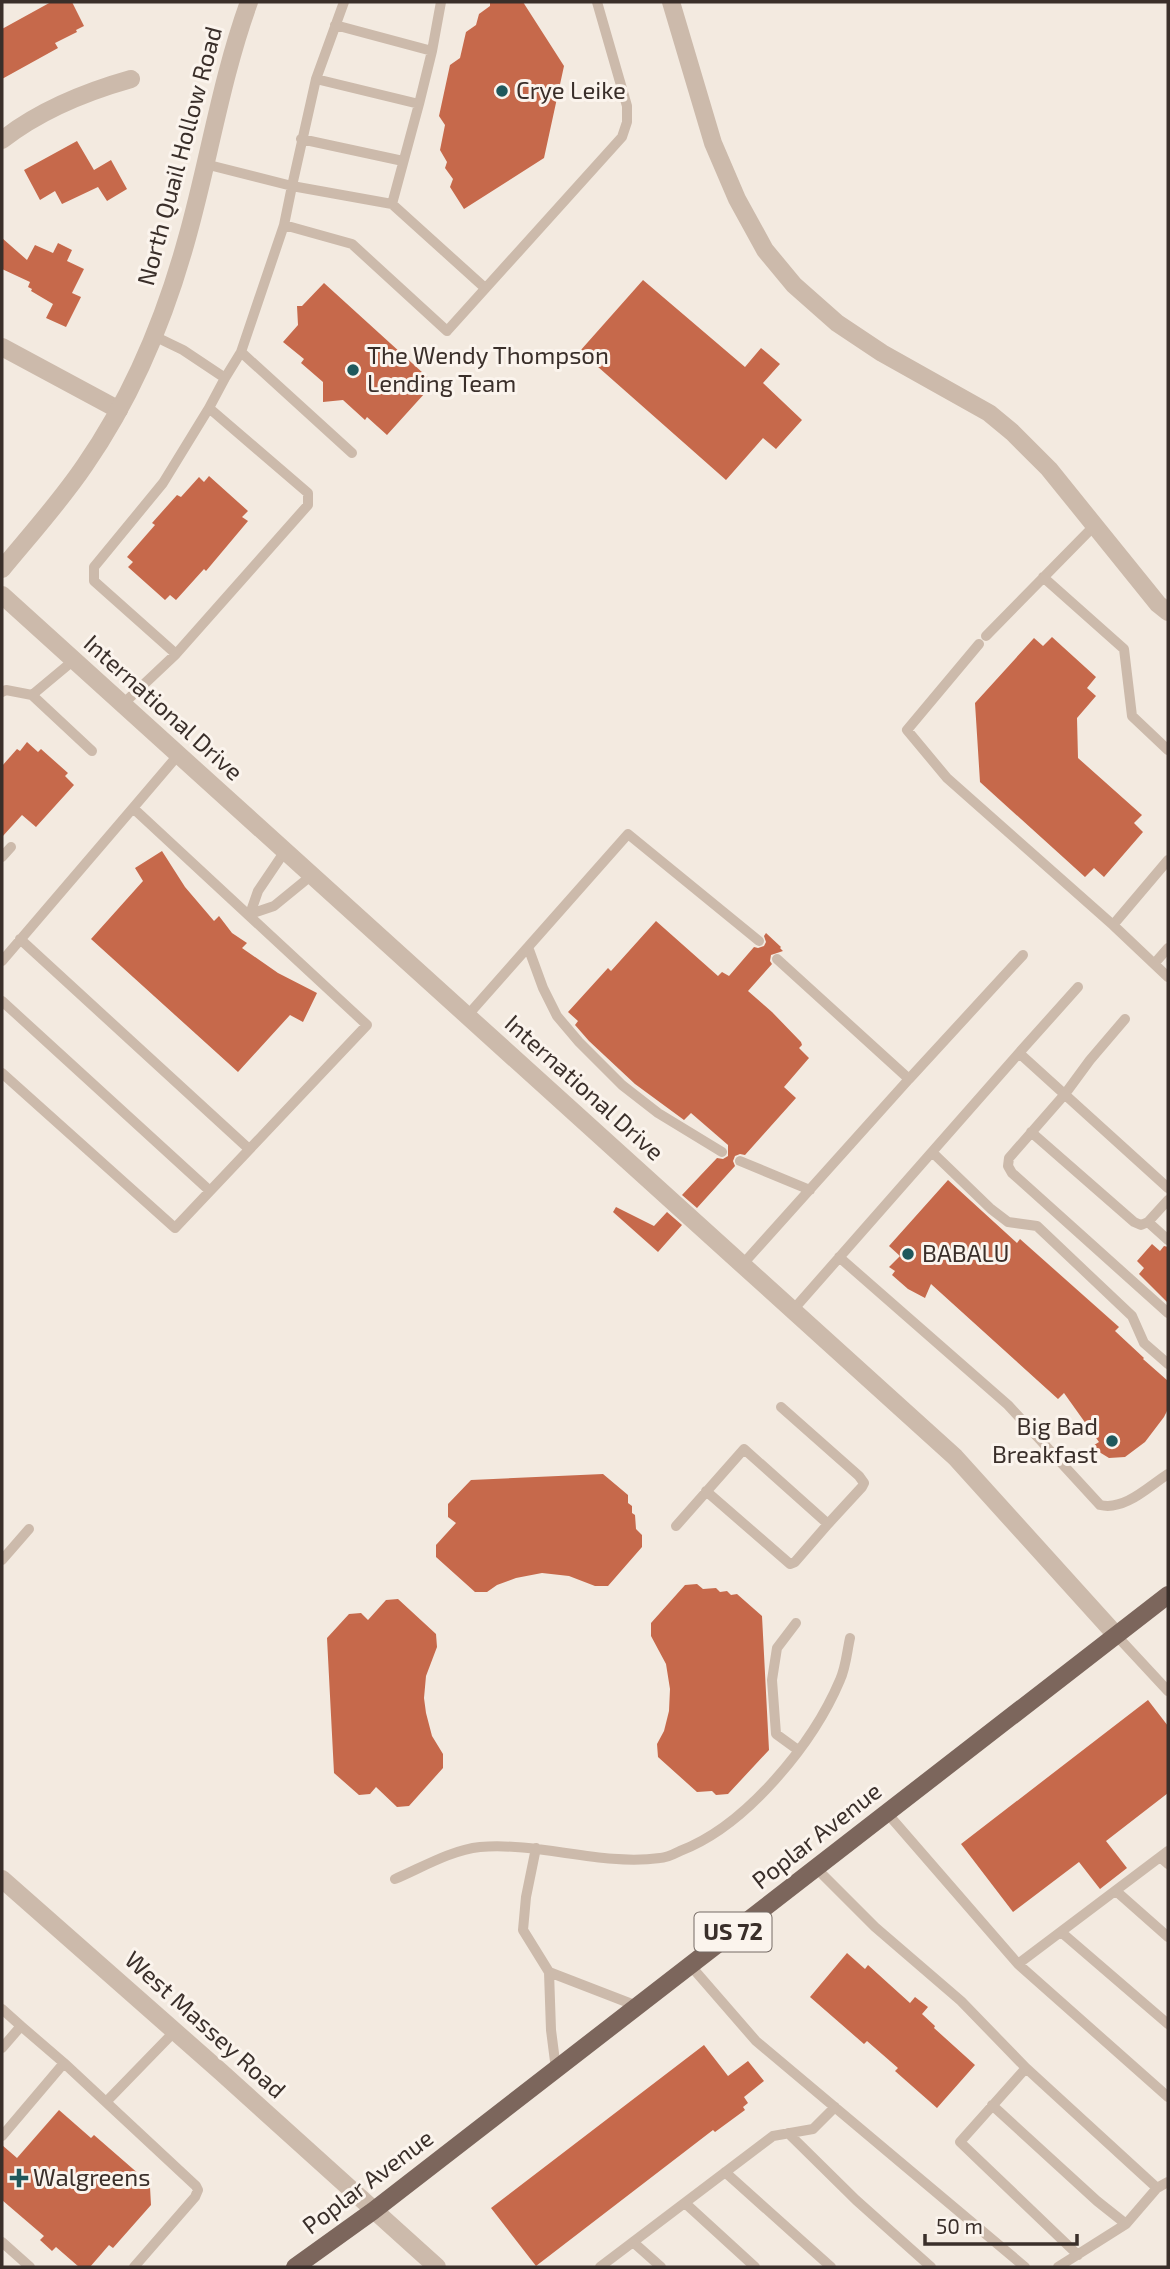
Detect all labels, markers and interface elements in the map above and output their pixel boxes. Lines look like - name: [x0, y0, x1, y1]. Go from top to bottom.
- street label: North Quail Hollow Road: [130, 23, 227, 288]
- place label: Crye Leike: [516, 75, 626, 104]
- marker: Crye Leike: [494, 83, 510, 99]
- place label: The Wendy Thompson Lending Team: [367, 340, 609, 397]
- marker: The Wendy Thompson Lending Team: [345, 362, 361, 378]
- street label: International Drive: [79, 628, 249, 786]
- street label: International Drive: [500, 1008, 670, 1166]
- place label: BABALU: [922, 1238, 1010, 1267]
- marker: BABALU: [900, 1246, 916, 1262]
- place label: Big Bad Breakfast: [992, 1411, 1098, 1468]
- marker: Big Bad Breakfast: [1104, 1433, 1120, 1449]
- street label: Poplar Avenue: [746, 1775, 887, 1894]
- road number: US 72: [694, 1912, 772, 1952]
- street label: West Massey Road: [120, 1944, 292, 2104]
- street label: Poplar Avenue: [296, 2122, 438, 2239]
- place label: Walgreens: [33, 2162, 150, 2191]
- marker: Walgreens: [11, 2170, 27, 2186]
- scale bar: [925, 2202, 1077, 2246]
- text: 50 m: [936, 2213, 983, 2238]

